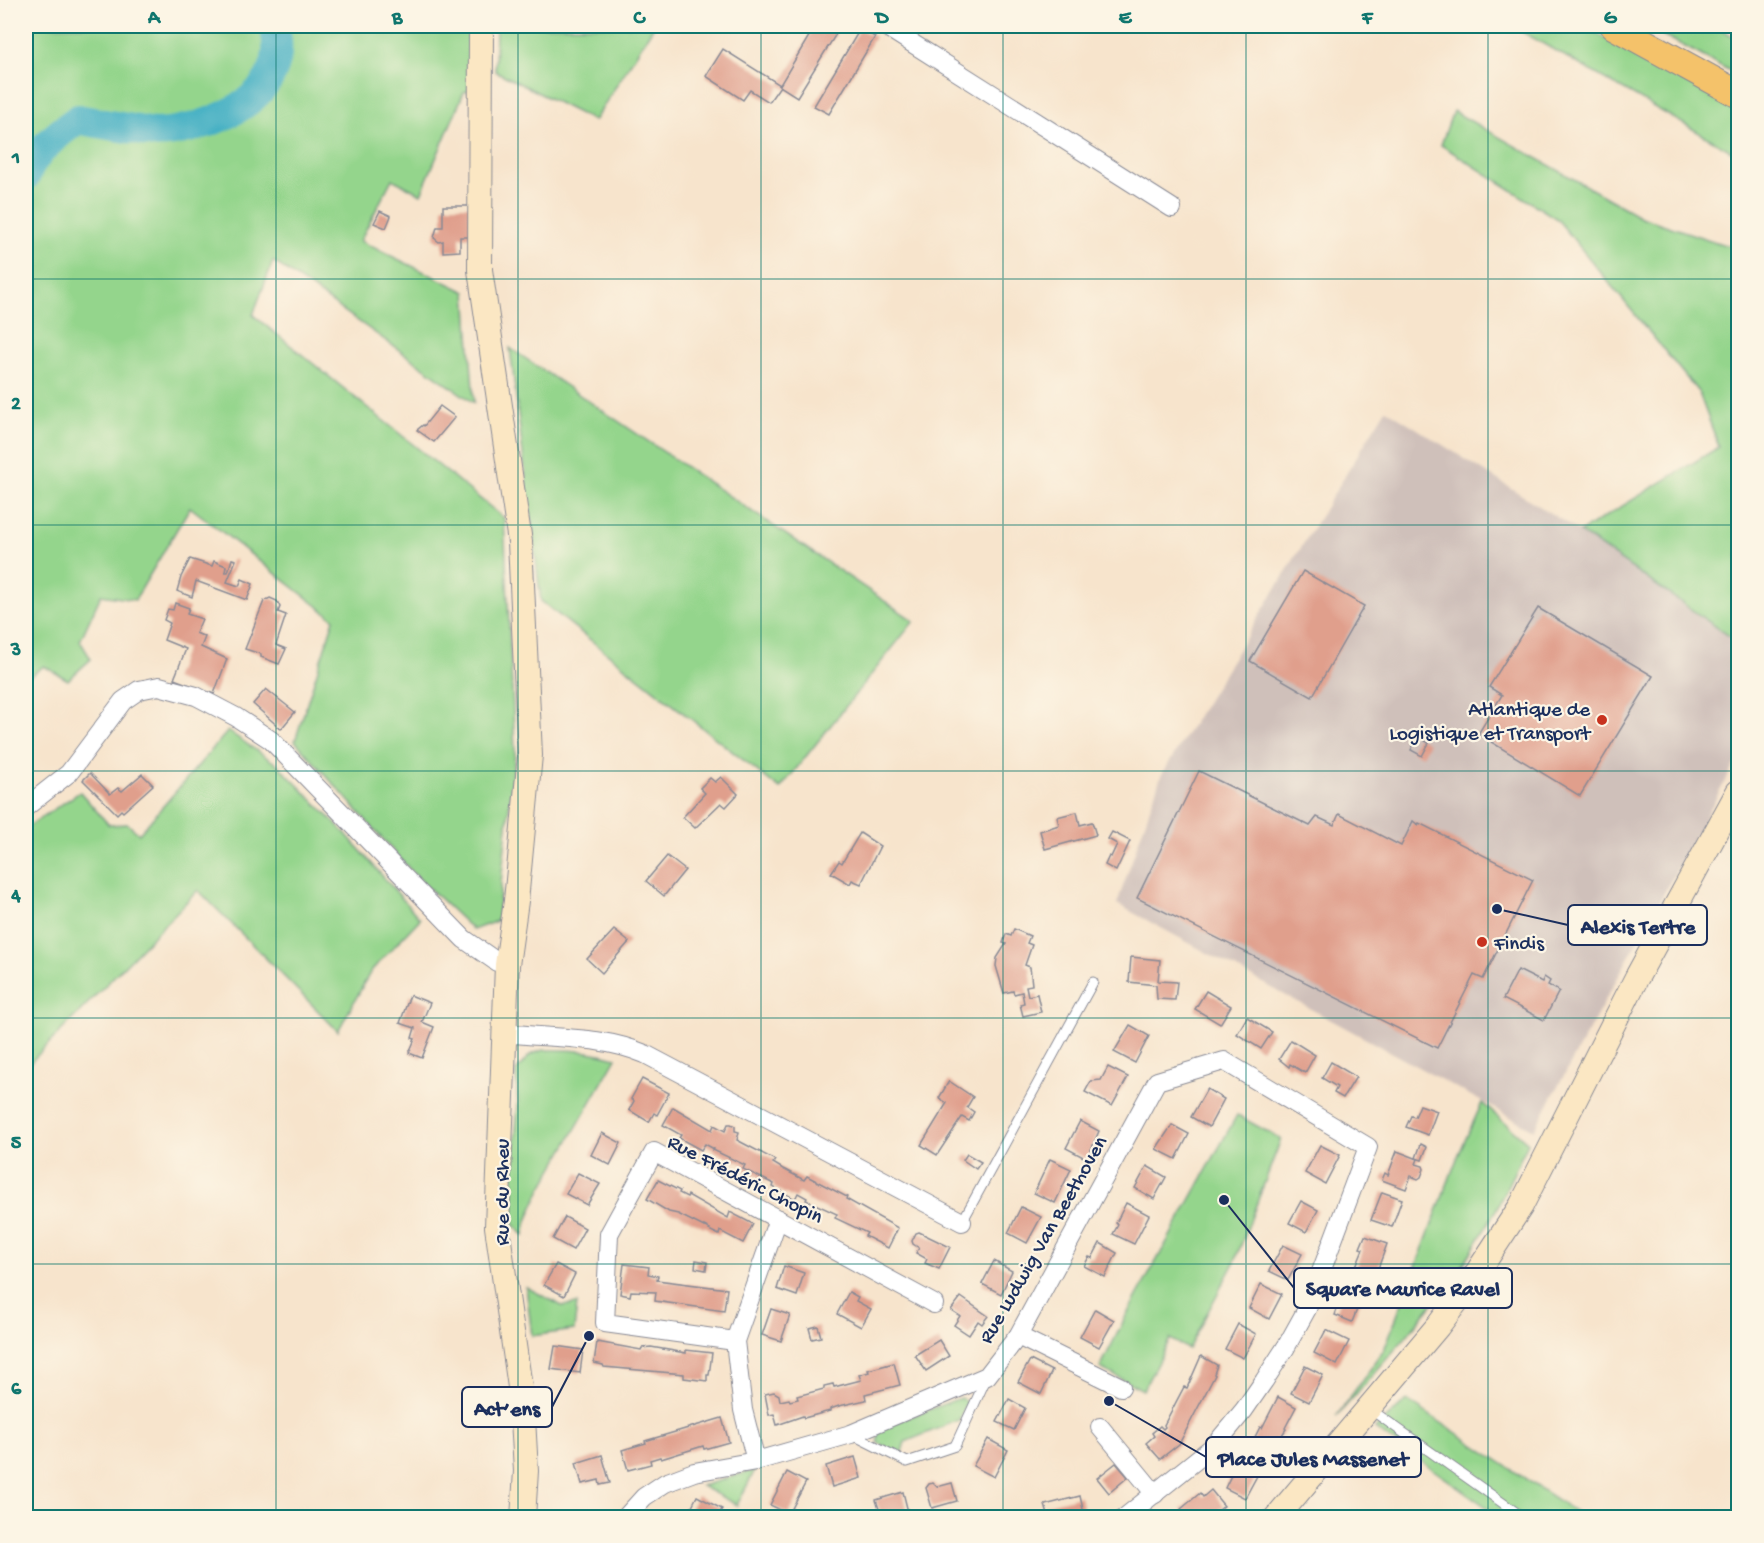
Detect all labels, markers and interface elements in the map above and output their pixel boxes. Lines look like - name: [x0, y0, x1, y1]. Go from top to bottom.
- text: A: [147, 8, 162, 31]
- text: B: [391, 8, 403, 31]
- text: C: [633, 8, 647, 31]
- text: D: [873, 8, 889, 31]
- text: E: [1119, 8, 1133, 31]
- text: F: [1361, 8, 1374, 31]
- text: G: [1604, 8, 1618, 31]
- text: 1: [11, 148, 20, 171]
- text: 2: [11, 394, 21, 417]
- text: 3: [10, 640, 21, 663]
- place label: Atlantique de Logistique et Transport: [1389, 699, 1592, 748]
- marker: Atlantique de Logistique et Transport: [1595, 713, 1609, 727]
- text: 4: [10, 886, 21, 909]
- callout: Alexis Tertre: [1568, 905, 1707, 945]
- text: Alexis Tertre: [1580, 916, 1696, 942]
- place label: Findis: [1493, 933, 1545, 958]
- marker: Findis: [1475, 935, 1489, 949]
- street label: Rue Frédéric Chopin: [662, 1131, 826, 1231]
- street label: Rue Ludwig Van Beethoven: [975, 1132, 1115, 1349]
- text: 5: [11, 1133, 22, 1156]
- street label: Rue du Rheu: [492, 1138, 517, 1245]
- callout: Square Maurice Ravel: [1294, 1268, 1512, 1308]
- text: Square Maurice Ravel: [1306, 1278, 1500, 1304]
- text: 6: [11, 1379, 22, 1402]
- callout: Act’ens: [462, 1387, 552, 1427]
- text: Act’ens: [473, 1398, 542, 1424]
- callout: Place Jules Massenet: [1206, 1437, 1421, 1477]
- text: Place Jules Massenet: [1217, 1448, 1410, 1474]

